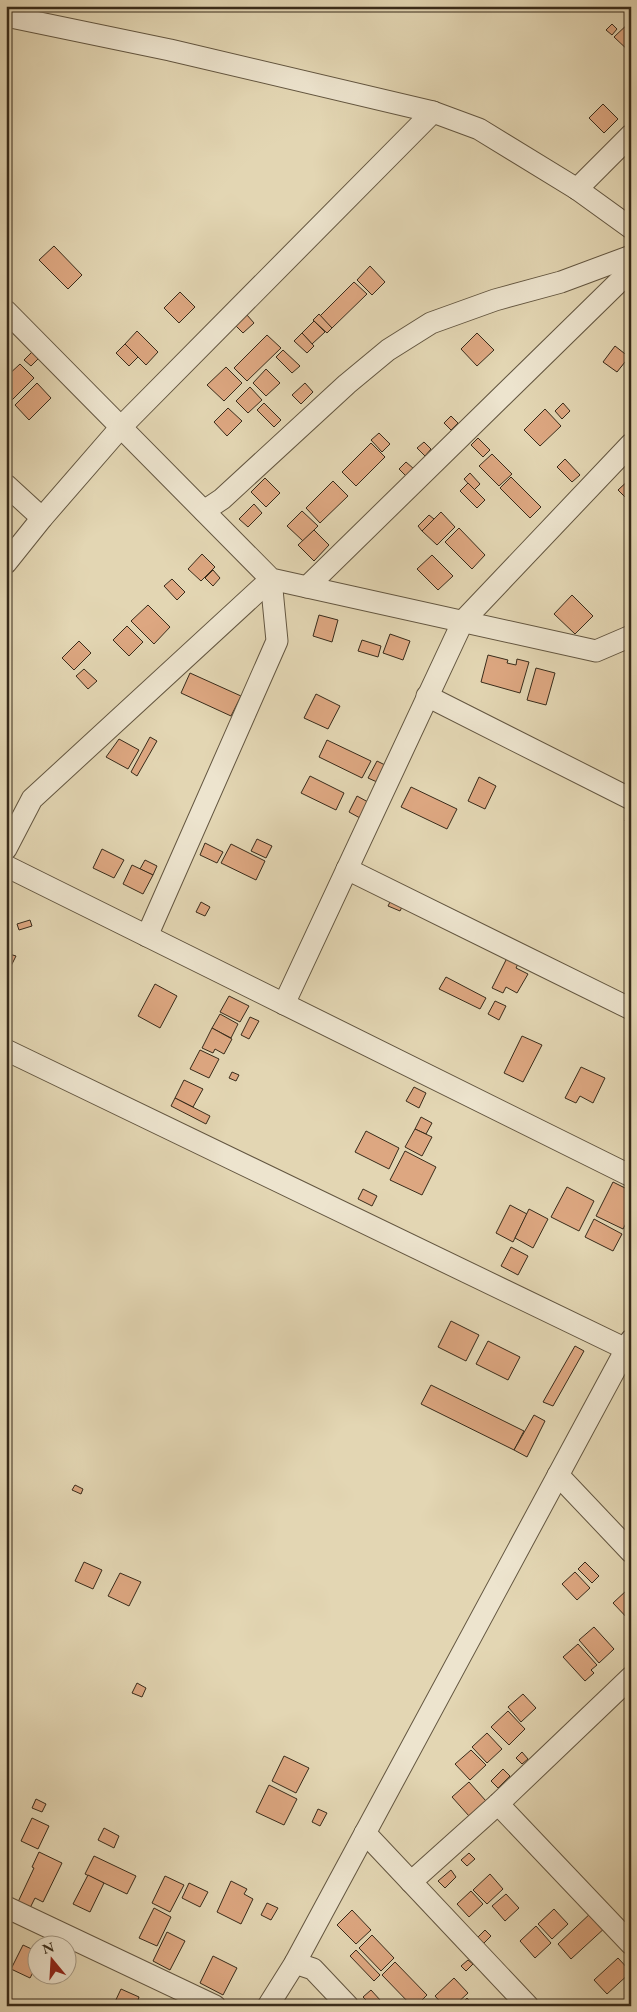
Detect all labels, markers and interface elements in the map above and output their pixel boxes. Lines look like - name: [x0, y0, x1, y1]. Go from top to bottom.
- north arrow: [28, 1934, 78, 1984]
- text: N: [40, 1937, 57, 1958]

